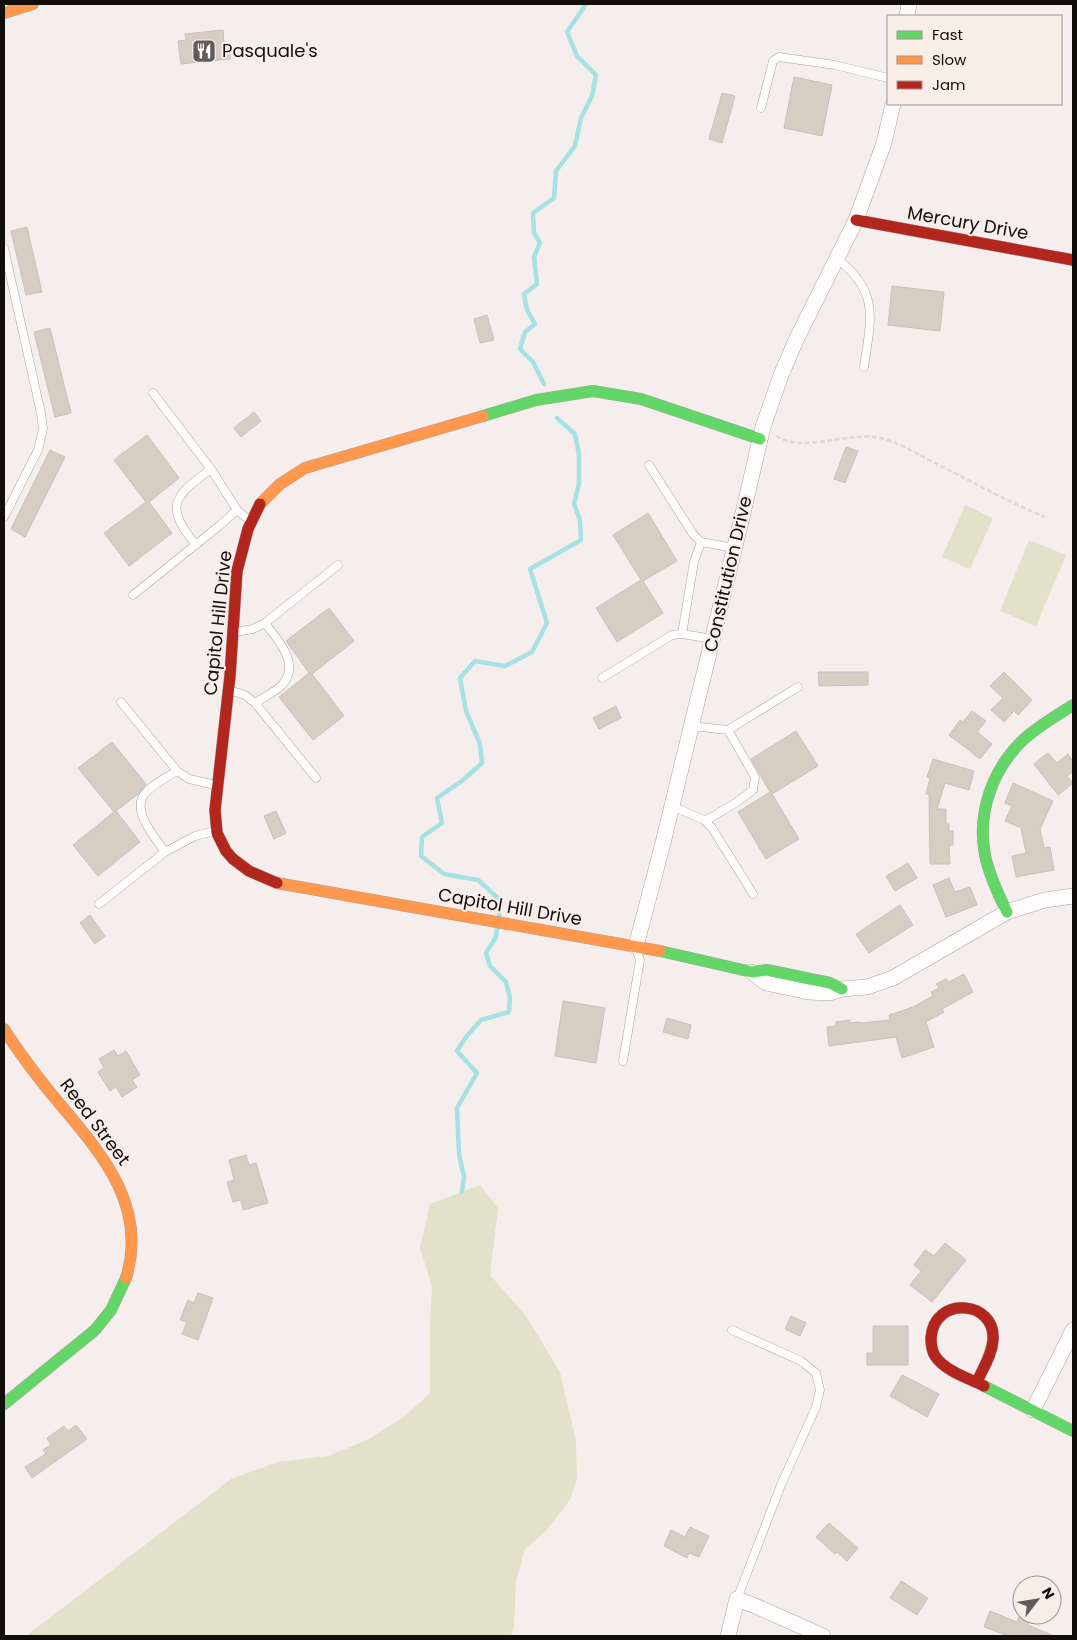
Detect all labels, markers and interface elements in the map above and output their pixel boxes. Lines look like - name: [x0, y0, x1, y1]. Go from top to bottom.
- legend: [887, 15, 1062, 105]
- text: Fast: [932, 24, 963, 45]
- restaurant icon: Pasquale's: [191, 38, 217, 64]
- place label: Pasquale's: [222, 38, 318, 63]
- text: Slow: [932, 49, 967, 70]
- text: Jam: [932, 74, 966, 95]
- street label: Mercury Drive: [906, 200, 1031, 245]
- street label: Constitution Drive: [697, 493, 758, 654]
- street label: Capitol Hill Drive: [197, 549, 238, 697]
- street label: Capitol Hill Drive: [436, 882, 584, 931]
- street label: Reed Street: [54, 1073, 136, 1170]
- north arrow: [1012, 1575, 1062, 1625]
- text: N: [1037, 1584, 1059, 1603]

